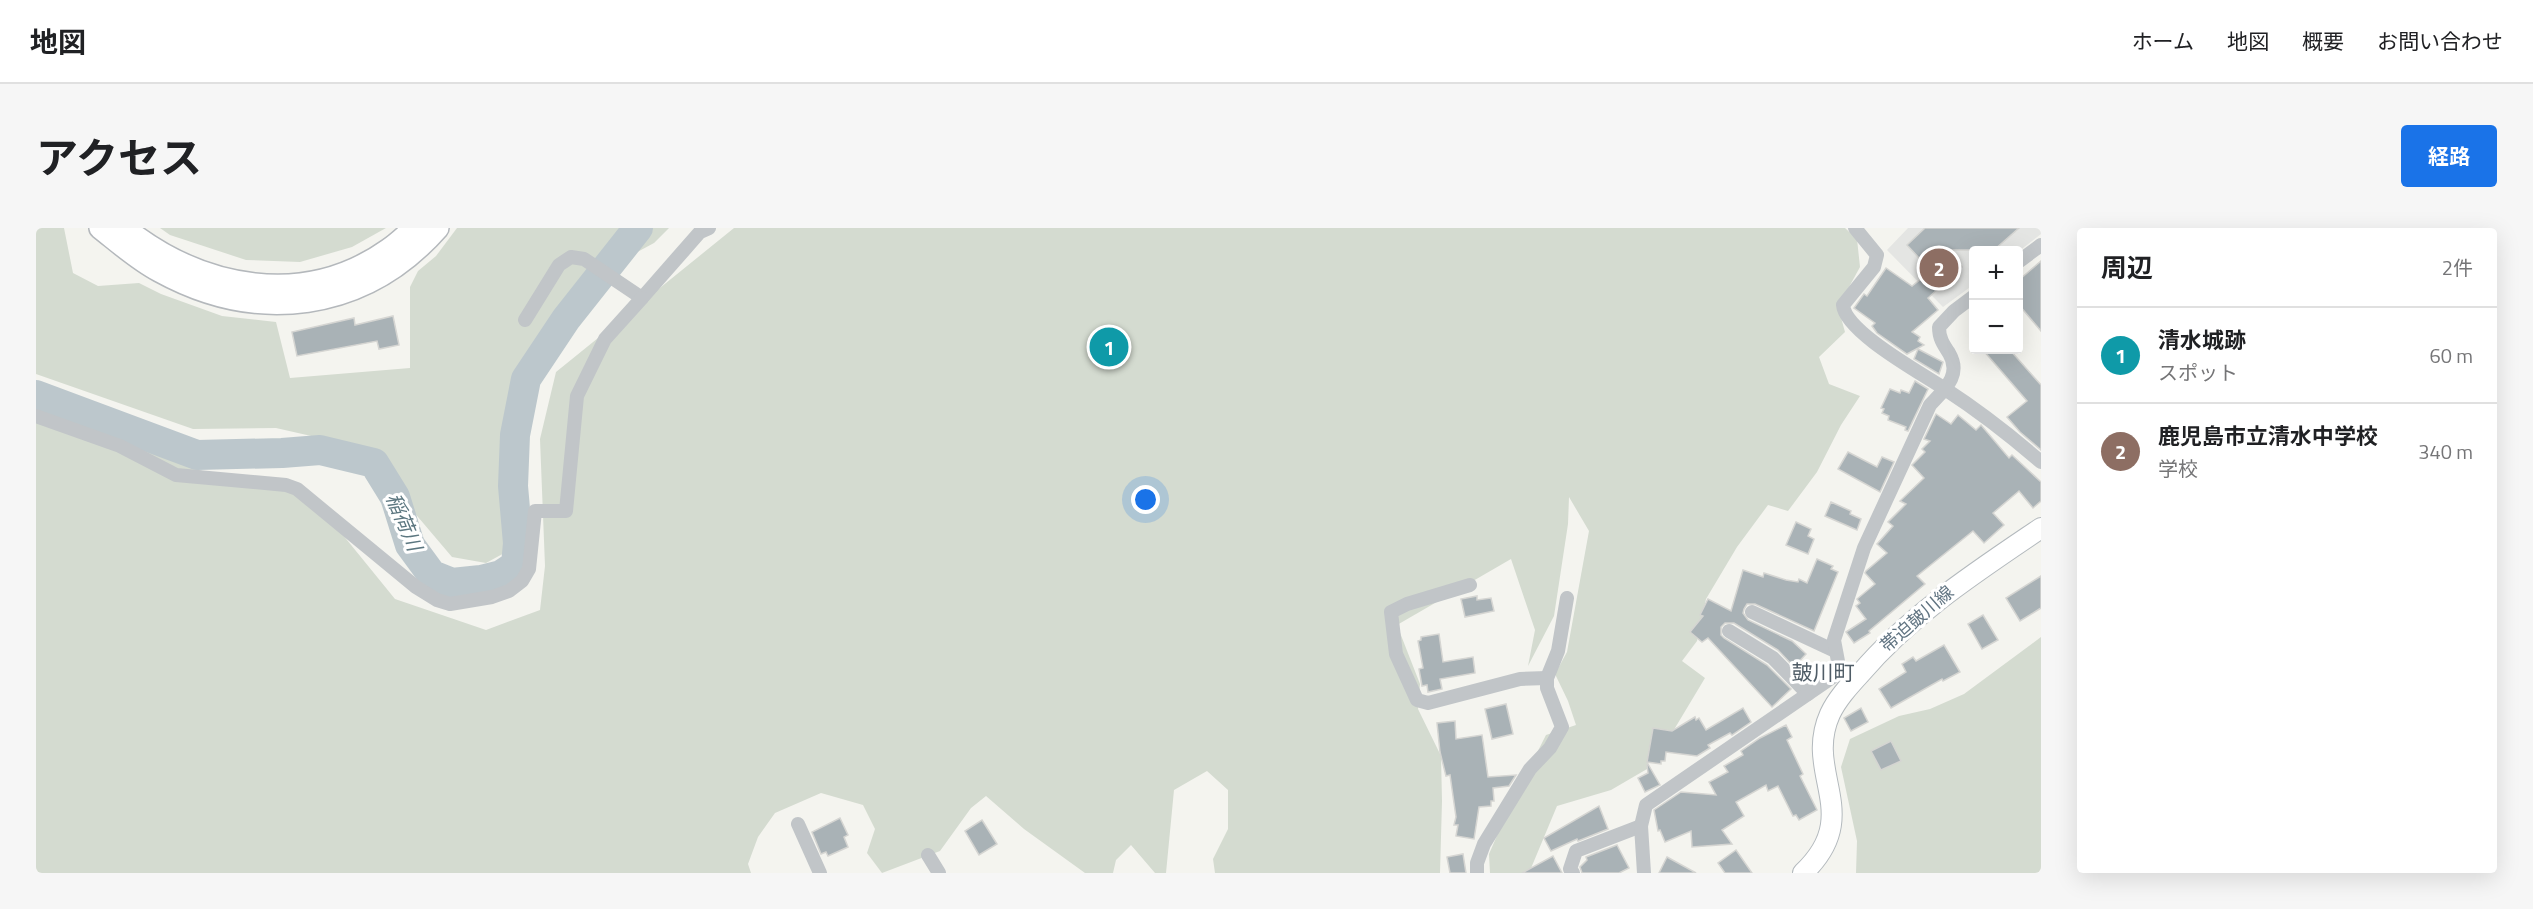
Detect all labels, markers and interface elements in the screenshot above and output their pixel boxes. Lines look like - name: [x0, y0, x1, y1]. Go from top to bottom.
- text: 地図: [30, 20, 86, 63]
- text: ホーム: [2132, 25, 2194, 57]
- text: 地図: [2227, 25, 2269, 57]
- text: 概要: [2302, 25, 2344, 57]
- text: お問い合わせ: [2377, 25, 2503, 57]
- text: アクセス: [36, 125, 202, 189]
- button: 経路: [2401, 125, 2497, 187]
- pin: 2: [1920, 246, 1958, 291]
- map controls: [1969, 246, 2023, 354]
- button: +: [1969, 246, 2023, 300]
- text: 周辺: [2101, 248, 2153, 287]
- text: 2件: [2442, 252, 2473, 283]
- button: −: [1969, 300, 2023, 354]
- text: 清水城跡: [2158, 323, 2246, 357]
- pin: 1: [1090, 324, 1128, 370]
- text: 1: [2115, 340, 2126, 371]
- text: 60 m: [2429, 340, 2473, 371]
- text: スポット: [2158, 357, 2238, 388]
- text: 鹿児島市立清水中学校: [2158, 419, 2378, 453]
- text: 2: [2115, 436, 2126, 467]
- text: 340 m: [2418, 436, 2473, 467]
- text: 学校: [2158, 453, 2198, 484]
- your location: [1131, 485, 1160, 514]
- water label: 稲荷川: [378, 488, 431, 557]
- street label: 帯迫皷川線: [1874, 579, 1959, 658]
- district label: 皷川町: [1792, 656, 1855, 688]

